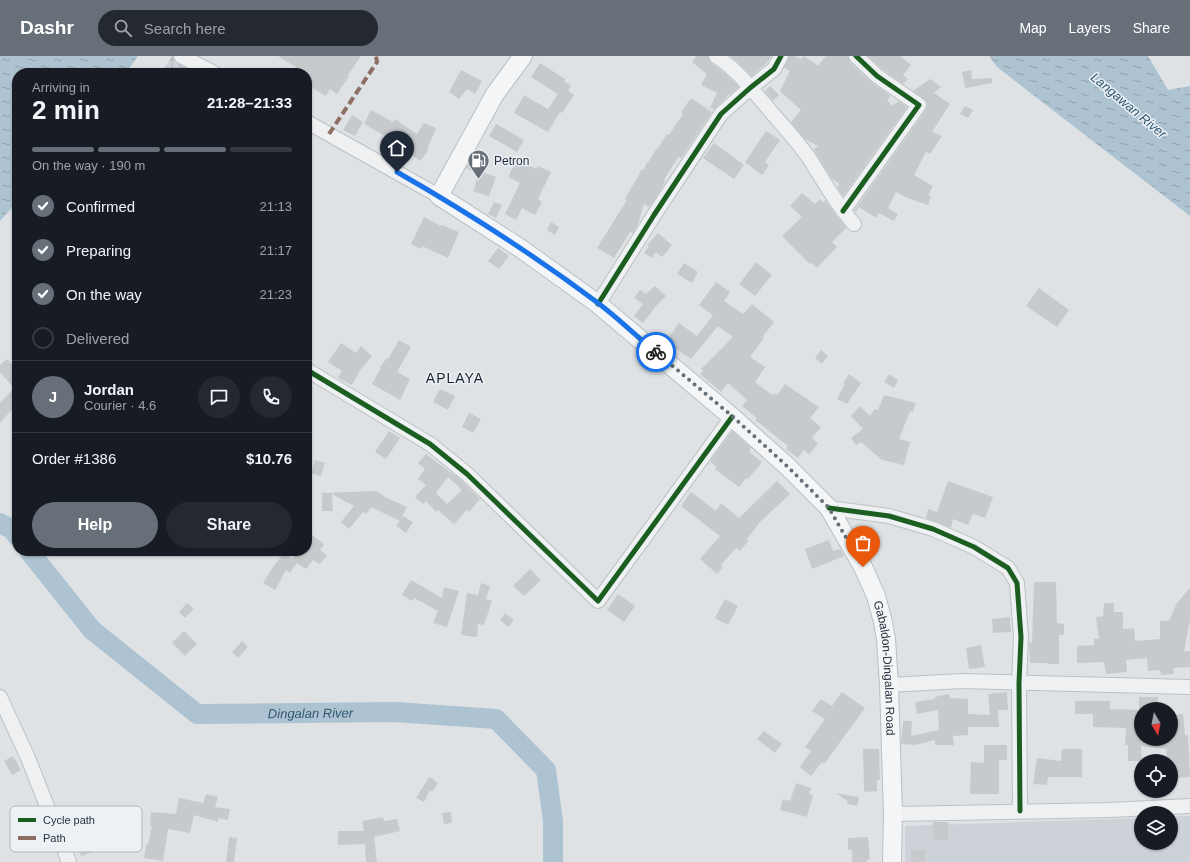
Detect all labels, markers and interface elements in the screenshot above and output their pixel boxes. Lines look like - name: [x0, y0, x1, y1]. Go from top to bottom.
- search box: [98, 10, 378, 46]
- text: Dashr: [20, 17, 74, 38]
- icon: search: [112, 17, 134, 39]
- text: Search here: [144, 20, 226, 37]
- text: Map: [1019, 20, 1047, 36]
- text: Layers: [1069, 20, 1111, 36]
- text: Share: [1133, 20, 1170, 36]
- water label: Langawan River: [1088, 69, 1170, 142]
- text: Arriving in: [32, 80, 90, 95]
- text: 21:28–21:33: [207, 94, 292, 111]
- text: 2 min: [32, 95, 100, 125]
- pin: [380, 131, 414, 172]
- icon: home: [386, 137, 408, 159]
- fuel station icon: Petron: [465, 148, 491, 181]
- place label: Petron: [494, 154, 529, 168]
- text: On the way · 190 m: [32, 158, 145, 173]
- icon: check: [32, 195, 54, 217]
- text: Confirmed: [66, 198, 135, 215]
- text: 21:13: [259, 199, 292, 214]
- icon: check: [32, 239, 54, 261]
- text: Preparing: [66, 242, 131, 259]
- text: 21:17: [259, 243, 292, 258]
- icon: check: [32, 283, 54, 305]
- text: On the way: [66, 286, 142, 303]
- text: 21:23: [259, 287, 292, 302]
- text: Delivered: [66, 330, 129, 347]
- courier: [636, 332, 676, 372]
- icon: bike: [645, 341, 667, 363]
- district label: APLAYA: [426, 370, 484, 386]
- button: chat: [198, 376, 240, 418]
- button: phone: [250, 376, 292, 418]
- text: Jordan: [84, 381, 134, 398]
- text: J: [49, 388, 57, 405]
- text: Courier · 4.6: [84, 398, 156, 413]
- text: Order #1386: [32, 450, 116, 467]
- text: $10.76: [246, 450, 292, 467]
- button: Help: [32, 502, 158, 548]
- button: Share: [166, 502, 292, 548]
- pin: [846, 526, 880, 567]
- icon: bag: [852, 532, 874, 554]
- street label: Gabaldon-Dingalan Road: [871, 599, 898, 736]
- north arrow: [1134, 702, 1178, 746]
- map controls: [1134, 702, 1178, 850]
- water label: Dingalan River: [268, 705, 354, 721]
- button: locate: [1134, 754, 1178, 798]
- legend: [10, 806, 142, 852]
- button: layers: [1134, 806, 1178, 850]
- text: Cycle path: [43, 814, 95, 826]
- text: Path: [43, 832, 66, 844]

